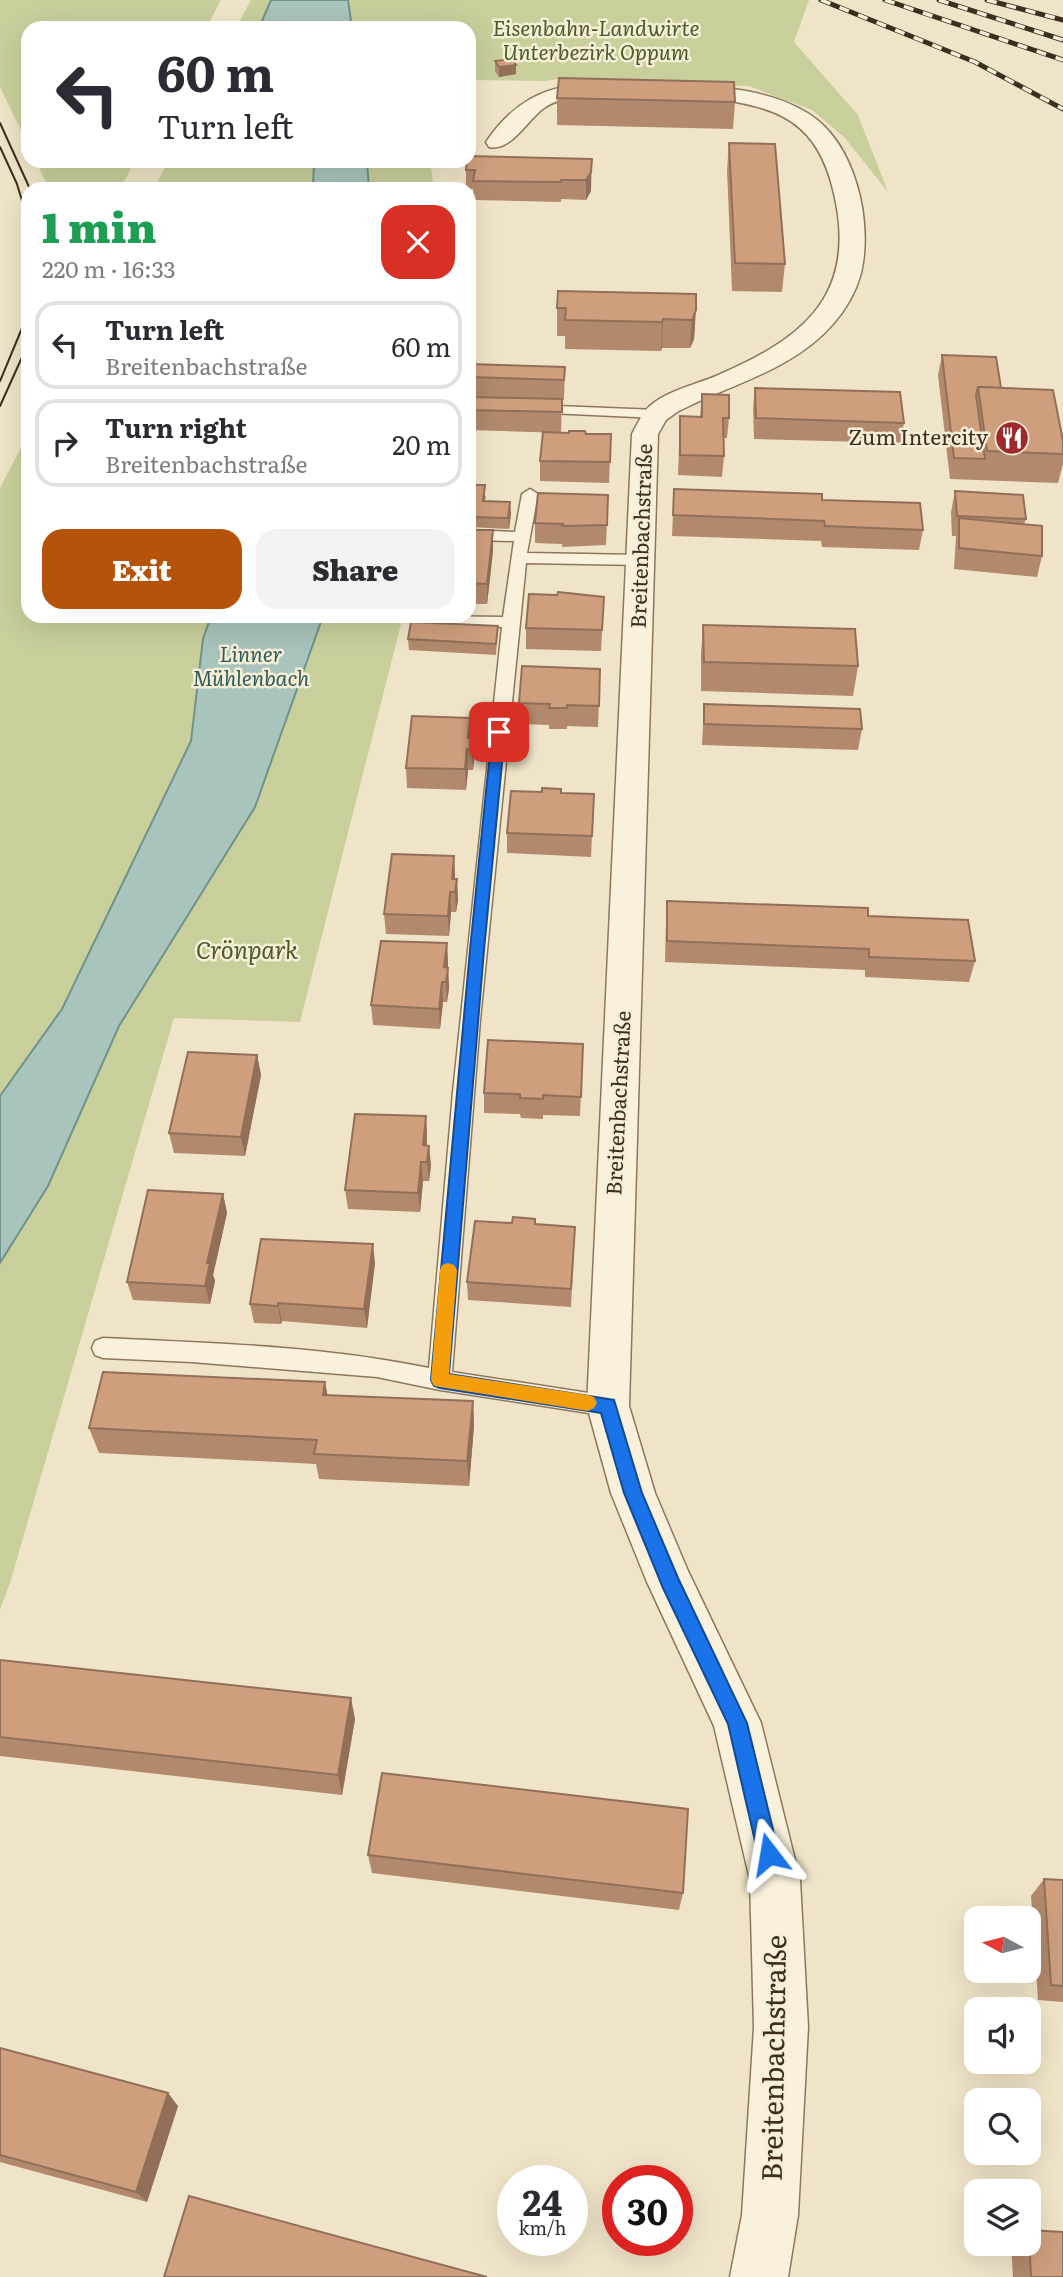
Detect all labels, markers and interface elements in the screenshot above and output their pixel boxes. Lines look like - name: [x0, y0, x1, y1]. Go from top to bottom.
- park label: Eisenbahn-Landwirte Unterbezirk Oppum: [493, 11, 699, 66]
- text: 60 m: [157, 34, 274, 107]
- icon: left: [42, 49, 133, 140]
- text: Turn left: [157, 101, 294, 149]
- text: 1 min: [42, 194, 157, 256]
- button: close: [381, 205, 455, 279]
- text: 220 m · 16:33: [42, 251, 176, 285]
- text: Turn left: [105, 309, 224, 348]
- icon: left: [46, 326, 84, 364]
- text: 60 m: [392, 326, 451, 365]
- text: Breitenbachstraße: [105, 348, 307, 382]
- text: Turn right: [105, 407, 247, 446]
- restaurant icon: Zum Intercity: [993, 419, 1031, 457]
- place label: Zum Intercity: [849, 420, 989, 451]
- icon: right: [46, 424, 84, 462]
- text: 20 m: [392, 424, 451, 463]
- street label: Breitenbachstraße: [621, 443, 658, 629]
- text: Breitenbachstraße: [105, 446, 307, 480]
- button: Exit: [42, 529, 242, 609]
- button: Share: [256, 529, 455, 609]
- water label: Linner Mühlenbach: [193, 637, 310, 692]
- pin: [469, 702, 529, 762]
- icon: arrive: [480, 713, 518, 751]
- park label: Crönpark: [196, 931, 299, 966]
- street label: Breitenbachstraße: [596, 1010, 637, 1196]
- position arrow: [732, 1817, 806, 1891]
- north arrow: [964, 1906, 1041, 1983]
- map controls: [964, 1906, 1041, 2256]
- street label: Breitenbachstraße: [749, 1934, 795, 2182]
- button: sound: [964, 1997, 1041, 2074]
- button: search: [964, 2088, 1041, 2165]
- speed limit sign: 30: [602, 2165, 693, 2256]
- text: 24: [523, 2175, 562, 2227]
- button: layers: [964, 2179, 1041, 2256]
- text: km/h: [519, 2214, 566, 2241]

